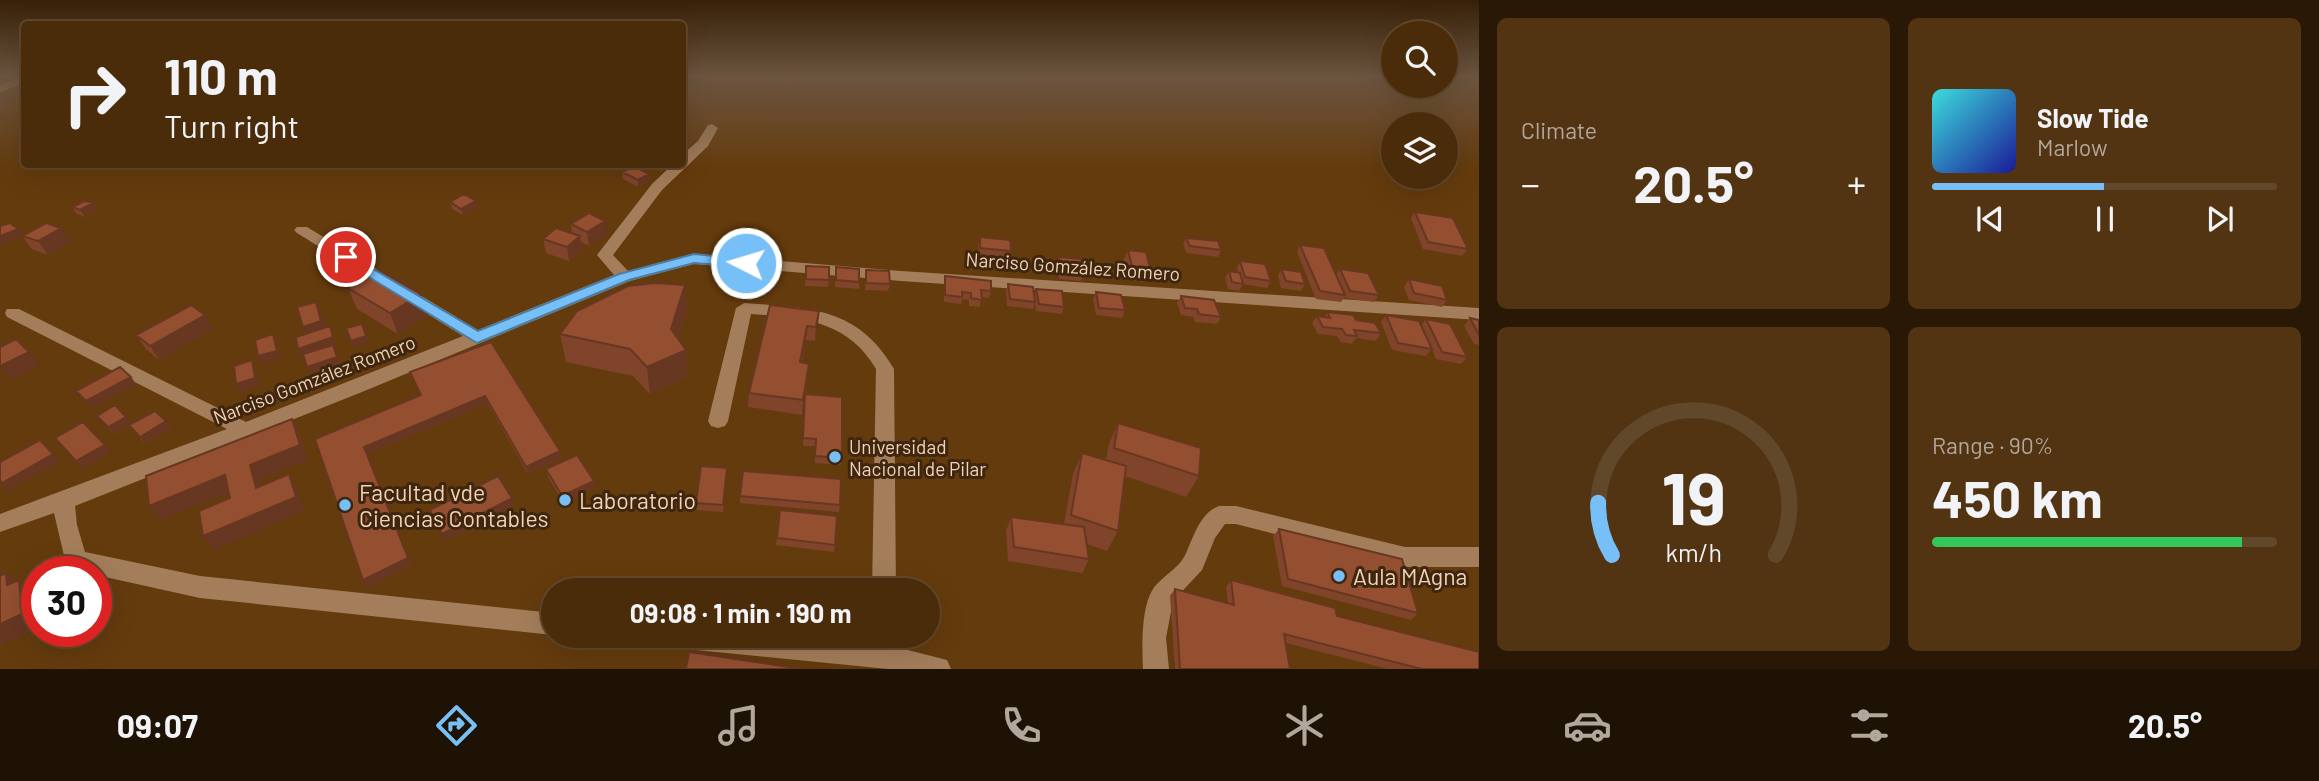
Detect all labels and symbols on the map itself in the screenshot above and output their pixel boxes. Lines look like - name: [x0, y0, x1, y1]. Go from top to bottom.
- position arrow: [709, 226, 783, 300]
- pin: [316, 227, 376, 287]
- street label: Narciso Gomzález Romero: [965, 247, 1181, 285]
- street label: Narciso Gomzález Romero: [210, 330, 418, 428]
- place label: Universidad Nacional de Pilar: [849, 435, 986, 480]
- marker: Universidad Nacional de Pilar: [827, 449, 843, 465]
- place label: Facultad vde Ciencias Contables: [359, 478, 549, 532]
- place label: Laboratorio: [579, 486, 696, 514]
- marker: Laboratorio: [557, 492, 573, 508]
- marker: Facultad vde Ciencias Contables: [337, 497, 353, 513]
- speed limit sign: 30: [21, 556, 112, 647]
- place label: Aula MAgna: [1353, 562, 1467, 590]
- marker: Aula MAgna: [1331, 568, 1347, 584]

